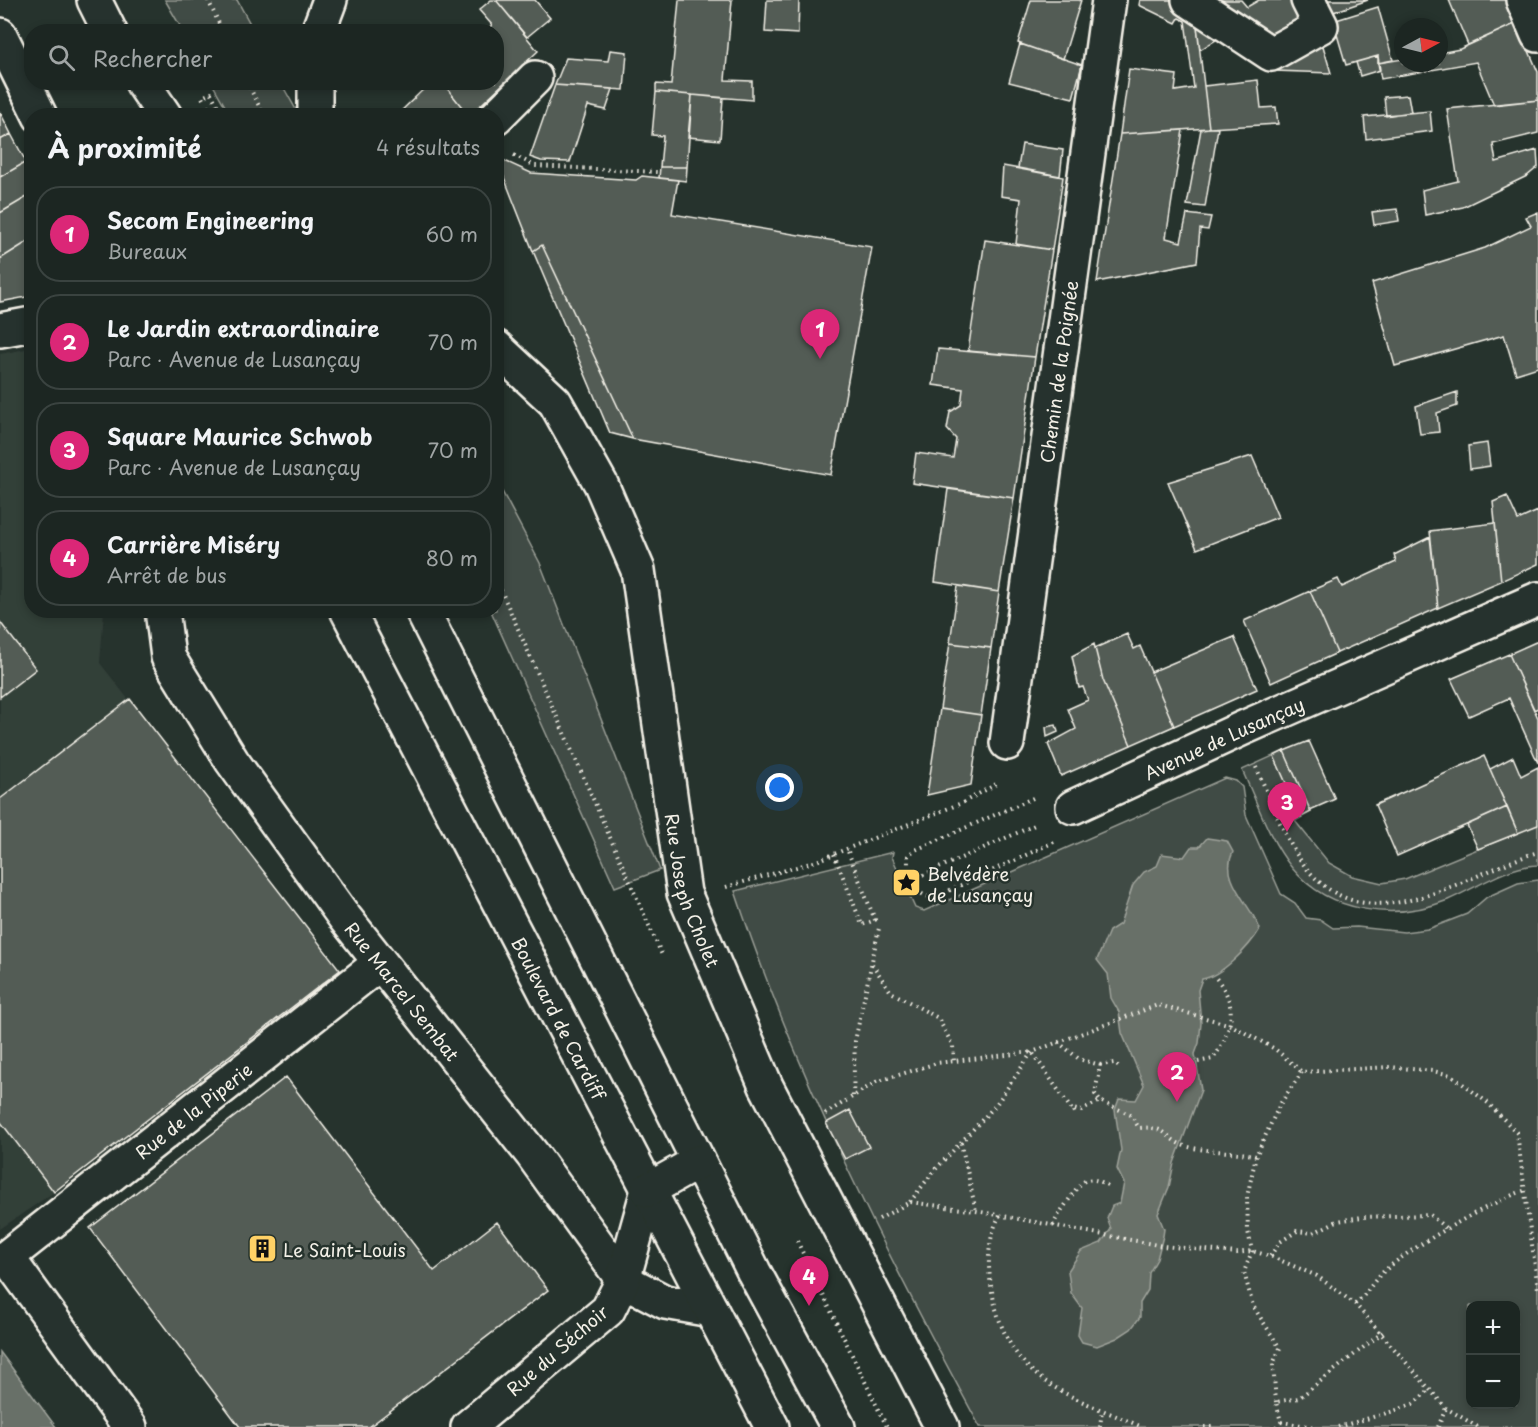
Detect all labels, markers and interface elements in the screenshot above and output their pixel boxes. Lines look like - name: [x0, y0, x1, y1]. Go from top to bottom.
- north arrow: [1394, 18, 1448, 72]
- search box: [24, 24, 504, 90]
- icon: search: [45, 41, 78, 74]
- text: Rechercher: [93, 41, 212, 74]
- text: À proximité: [48, 128, 202, 167]
- text: 4 résultats: [376, 132, 480, 162]
- text: Secom Engineering: [107, 203, 314, 236]
- text: 1: [65, 219, 74, 249]
- text: 60 m: [426, 219, 478, 249]
- text: Bureaux: [107, 236, 187, 266]
- street label: Chemin de la Poignée: [1032, 278, 1084, 464]
- pin: 1: [800, 310, 840, 359]
- text: Le Jardin extraordinaire: [107, 311, 380, 344]
- text: 2: [62, 327, 77, 357]
- text: 70 m: [428, 327, 478, 357]
- text: Parc · Avenue de Lusançay: [107, 344, 361, 374]
- text: Square Maurice Schwob: [107, 419, 372, 452]
- text: 3: [63, 435, 76, 465]
- text: 70 m: [428, 435, 478, 465]
- text: Parc · Avenue de Lusançay: [107, 452, 361, 482]
- text: Carrière Miséry: [107, 527, 280, 560]
- text: 4: [63, 543, 76, 573]
- text: 80 m: [426, 543, 478, 573]
- text: Arrêt de bus: [107, 560, 227, 590]
- street label: Avenue de Lusançay: [1139, 690, 1308, 786]
- your location: [765, 773, 794, 802]
- pin: 3: [1268, 782, 1306, 832]
- street label: Rue Joseph Cholet: [659, 812, 727, 971]
- place label: Belvédère de Lusançay: [927, 860, 1033, 908]
- place icon: Belvédère de Lusançay: [890, 867, 922, 899]
- street label: Rue Marcel Sembat: [339, 916, 466, 1066]
- street label: Boulevard de Cardiff: [506, 932, 614, 1106]
- pin: 2: [1158, 1052, 1196, 1102]
- street label: Rue de la Piperie: [129, 1056, 257, 1165]
- building icon: Le Saint-Louis: [246, 1233, 278, 1265]
- place label: Le Saint-Louis: [283, 1236, 406, 1263]
- pin: 4: [790, 1256, 828, 1306]
- street label: Rue du Séchoir: [500, 1298, 614, 1402]
- map controls: [1466, 1301, 1520, 1409]
- button: +: [1466, 1301, 1520, 1355]
- button: −: [1466, 1355, 1520, 1409]

